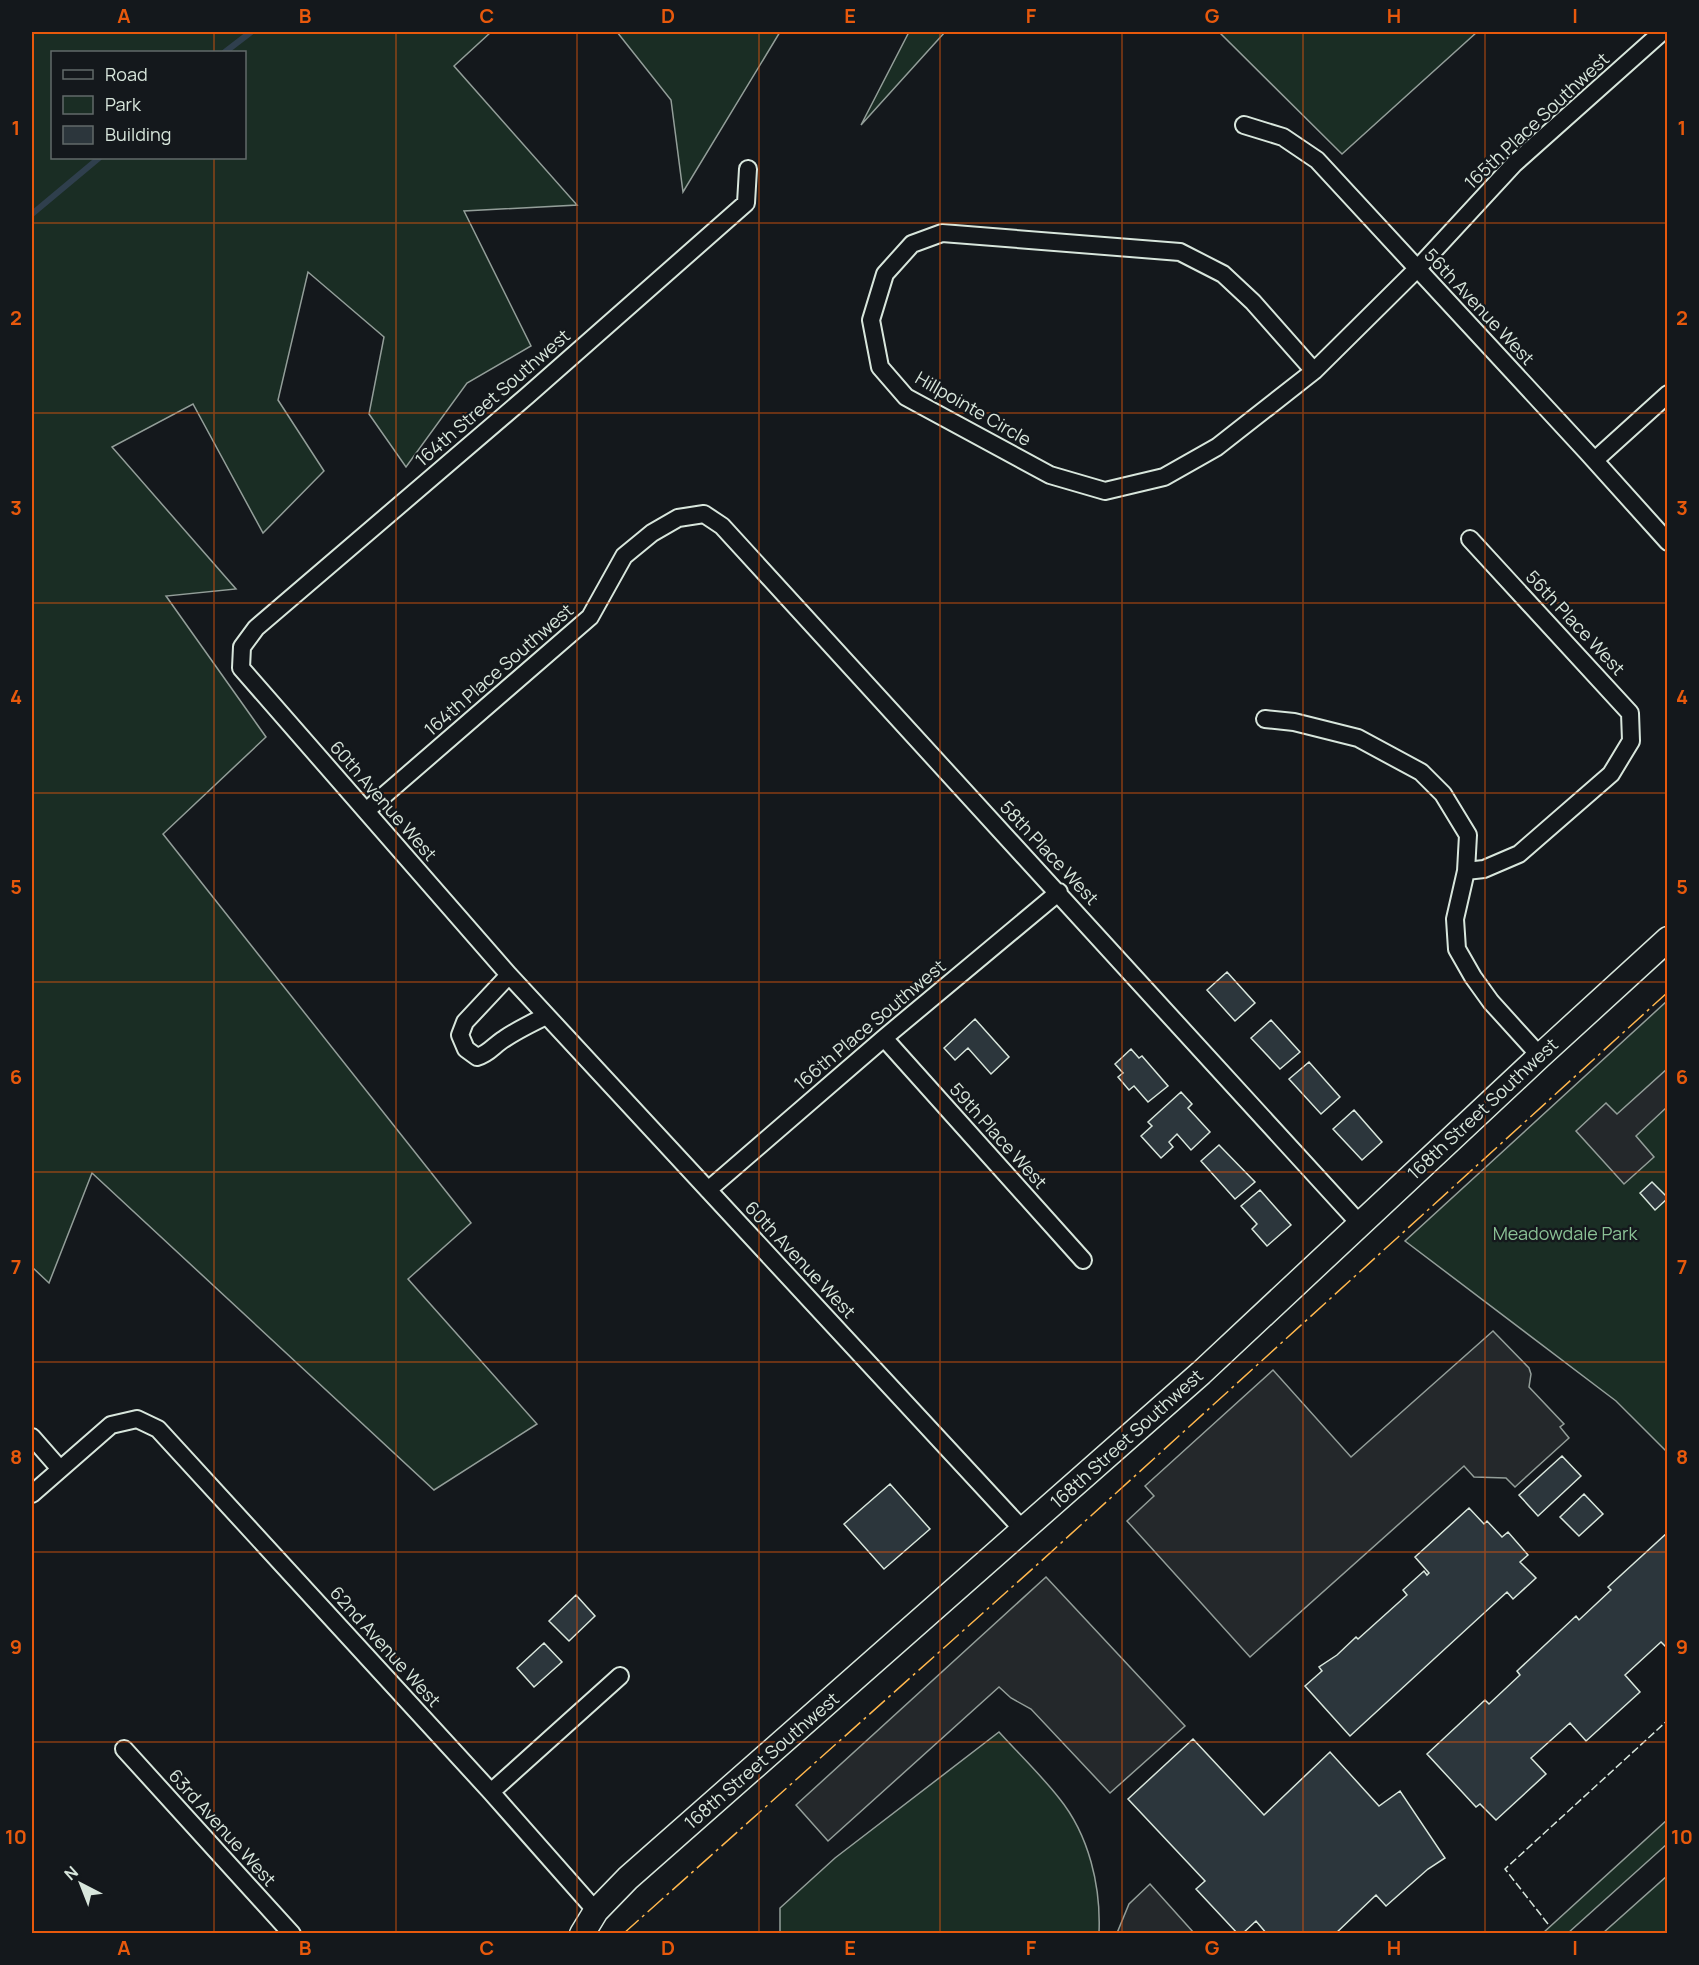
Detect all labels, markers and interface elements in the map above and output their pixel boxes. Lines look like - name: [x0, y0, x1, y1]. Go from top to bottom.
- text: A: [117, 2, 131, 29]
- text: B: [299, 2, 312, 29]
- text: C: [480, 2, 494, 29]
- text: D: [661, 2, 675, 29]
- text: E: [844, 2, 856, 29]
- text: F: [1026, 2, 1037, 29]
- text: G: [1205, 2, 1220, 29]
- text: H: [1387, 2, 1401, 29]
- text: I: [1572, 2, 1578, 29]
- street label: 165th Place Southwest: [1459, 47, 1614, 194]
- legend: [51, 51, 246, 159]
- text: Road: [105, 62, 148, 86]
- text: Park: [105, 92, 142, 116]
- text: 1: [12, 114, 20, 141]
- text: 1: [1678, 114, 1686, 141]
- text: Building: [105, 122, 171, 146]
- street label: 56th Avenue West: [1419, 243, 1540, 370]
- text: 2: [10, 304, 22, 331]
- text: 2: [1676, 304, 1688, 331]
- street label: 164th Street Southwest: [410, 323, 575, 471]
- street label: Hillpointe Circle: [911, 365, 1036, 451]
- text: 3: [10, 494, 22, 521]
- text: 3: [1676, 494, 1688, 521]
- street label: 56th Place West: [1521, 565, 1631, 680]
- street label: 164th Place Southwest: [419, 598, 578, 741]
- text: 4: [10, 683, 22, 710]
- text: 4: [1676, 683, 1688, 710]
- street label: 60th Avenue West: [325, 735, 443, 866]
- street label: 58th Place West: [995, 795, 1104, 910]
- text: 5: [10, 873, 22, 900]
- text: 5: [1676, 873, 1688, 900]
- street label: 166th Place Southwest: [789, 954, 950, 1095]
- street label: 168th Street Southwest: [1402, 1032, 1563, 1184]
- text: 6: [10, 1063, 22, 1090]
- text: 6: [1676, 1063, 1688, 1090]
- street label: 59th Place West: [945, 1077, 1053, 1193]
- street label: 60th Avenue West: [740, 1196, 861, 1323]
- park label: Meadowdale Park: [1493, 1221, 1638, 1245]
- text: 7: [11, 1253, 21, 1280]
- text: 7: [1677, 1253, 1687, 1280]
- street label: 168th Street Southwest: [1045, 1363, 1208, 1513]
- text: 8: [10, 1443, 22, 1470]
- text: 8: [1676, 1443, 1688, 1470]
- street label: 62nd Avenue West: [325, 1581, 446, 1712]
- text: 9: [10, 1633, 22, 1660]
- text: 9: [1676, 1633, 1688, 1660]
- street label: 168th Street Southwest: [679, 1686, 844, 1834]
- street label: 63rd Avenue West: [164, 1764, 282, 1891]
- text: 10: [5, 1823, 27, 1850]
- text: 10: [1671, 1823, 1693, 1850]
- north arrow: [51, 1854, 111, 1914]
- text: N: [59, 1861, 83, 1885]
- text: A: [117, 1934, 131, 1961]
- text: B: [299, 1934, 312, 1961]
- text: C: [480, 1934, 494, 1961]
- text: D: [661, 1934, 675, 1961]
- text: E: [844, 1934, 856, 1961]
- text: F: [1026, 1934, 1037, 1961]
- text: G: [1205, 1934, 1220, 1961]
- text: H: [1387, 1934, 1401, 1961]
- text: I: [1572, 1934, 1578, 1961]

